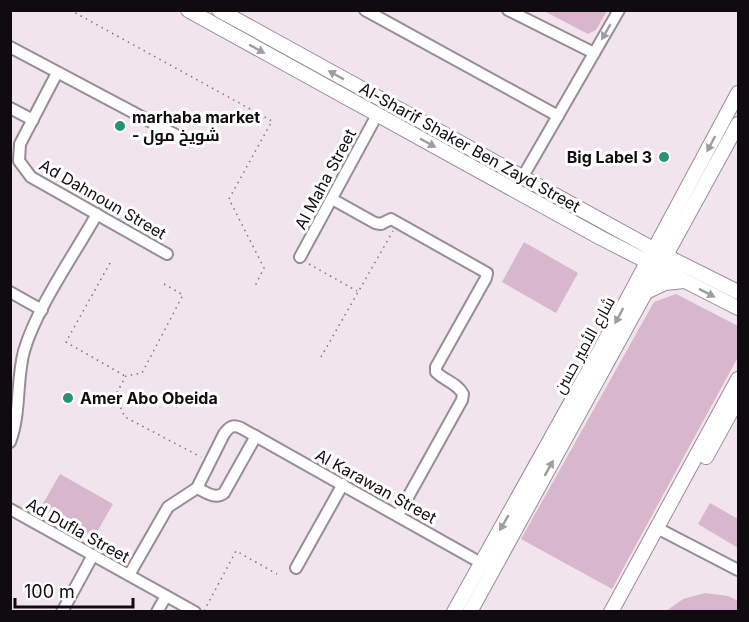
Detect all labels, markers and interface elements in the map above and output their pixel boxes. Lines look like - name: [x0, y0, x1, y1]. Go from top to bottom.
- one-way arrow: [601, 24, 612, 40]
- one-way arrow: [249, 44, 266, 54]
- one-way arrow: [327, 70, 344, 80]
- street label: Al-Sharif Shaker Ben Zayd Street: [356, 78, 584, 216]
- place label: marhaba market - شويخ مول: [132, 107, 260, 146]
- marker: marhaba market - شويخ مول: [113, 119, 127, 133]
- street label: Al Maha Street: [290, 125, 360, 233]
- one-way arrow: [706, 136, 716, 153]
- one-way arrow: [420, 138, 437, 148]
- place label: Big Label 3: [567, 147, 652, 167]
- marker: Big Label 3: [657, 150, 671, 164]
- street label: Ad Dahnoun Street: [36, 155, 170, 243]
- one-way arrow: [699, 288, 716, 298]
- street label: شارع الأمير حسن: [549, 293, 621, 398]
- one-way arrow: [614, 307, 624, 325]
- place label: Amer Abo Obeida: [80, 388, 218, 408]
- marker: Amer Abo Obeida: [61, 391, 75, 405]
- street label: Al Karawan Street: [312, 444, 440, 528]
- one-way arrow: [544, 460, 554, 477]
- street label: Ad Dufla Street: [23, 493, 133, 567]
- one-way arrow: [499, 515, 509, 532]
- scale bar: [15, 571, 134, 609]
- text: 100 m: [24, 581, 75, 602]

